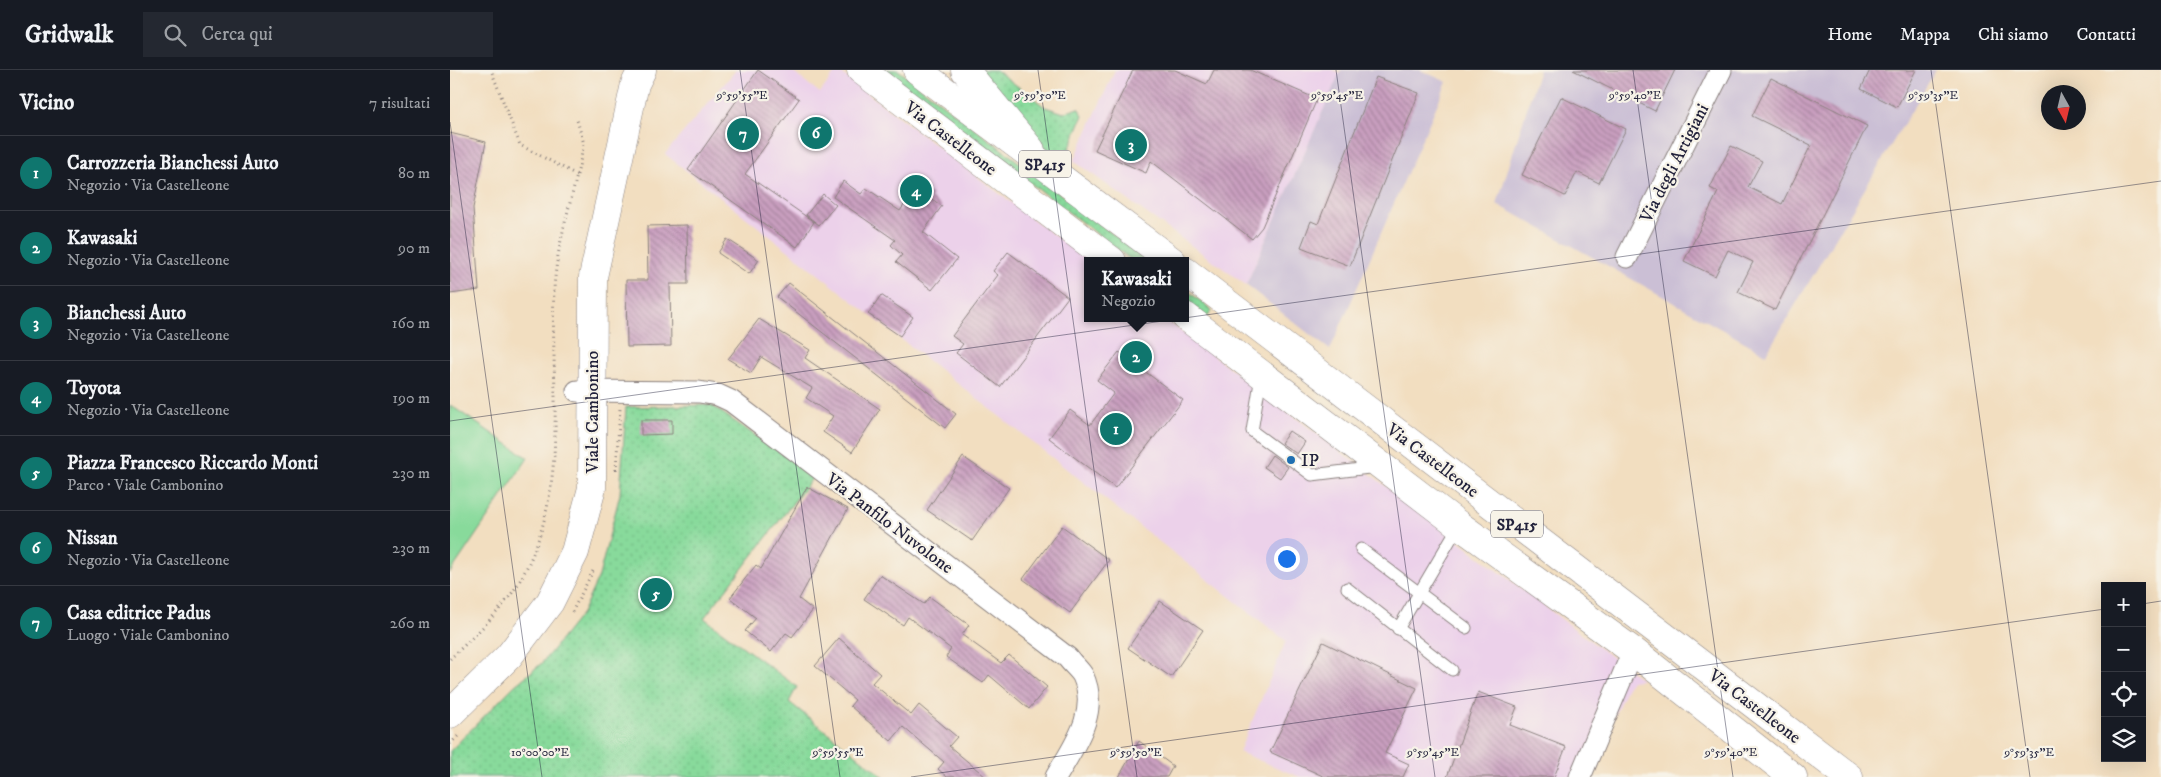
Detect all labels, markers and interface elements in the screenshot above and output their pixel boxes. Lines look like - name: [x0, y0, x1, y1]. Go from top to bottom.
- search box: [143, 12, 493, 57]
- text: Gridwalk: [25, 20, 113, 50]
- icon: search: [161, 21, 189, 49]
- text: Cerca qui: [201, 23, 273, 46]
- text: Home: [1828, 24, 1872, 46]
- text: Mappa: [1900, 24, 1950, 46]
- text: Chi siamo: [1978, 24, 2048, 46]
- text: Contatti: [2076, 24, 2136, 46]
- north arrow: [2041, 85, 2086, 130]
- text: 9°59'55"E: [715, 88, 768, 103]
- text: 9°59'50"E: [1013, 88, 1066, 103]
- text: 9°59'45"E: [1310, 88, 1364, 103]
- text: 9°59'40"E: [1608, 88, 1662, 103]
- text: 9°59'35"E: [1907, 88, 1958, 103]
- text: Vicino: [20, 90, 74, 116]
- text: 7 risultati: [369, 93, 430, 113]
- street label: Via Castelleone: [899, 96, 1001, 181]
- street label: Via degli Artigiani: [1635, 100, 1714, 227]
- pin: 6: [800, 114, 832, 152]
- pin: 7: [727, 115, 759, 153]
- pin: 3: [1115, 126, 1147, 164]
- road number: SP415: [1019, 150, 1071, 178]
- text: Carrozzeria Bianchessi Auto: [67, 152, 279, 175]
- text: 1: [33, 163, 39, 183]
- text: 80 m: [398, 163, 430, 183]
- pin: 4: [900, 172, 932, 210]
- text: Negozio · Via Castelleone: [67, 175, 229, 195]
- text: Kawasaki: [67, 227, 137, 250]
- text: 2: [32, 238, 40, 258]
- text: 90 m: [398, 238, 430, 258]
- text: Negozio · Via Castelleone: [67, 250, 229, 270]
- popup: [1084, 257, 1189, 322]
- text: Kawasaki: [1101, 268, 1172, 291]
- text: Negozio: [1101, 291, 1155, 311]
- text: Bianchessi Auto: [67, 302, 186, 325]
- text: 3: [33, 313, 39, 333]
- text: 160 m: [392, 313, 430, 333]
- text: Negozio · Via Castelleone: [67, 325, 229, 345]
- pin: 2: [1120, 338, 1152, 376]
- street label: Viale Cambonino: [582, 350, 604, 474]
- text: Toyota: [67, 377, 121, 400]
- text: 4: [31, 388, 41, 408]
- text: 190 m: [392, 388, 430, 408]
- text: Negozio · Via Castelleone: [67, 400, 229, 420]
- pin: 1: [1100, 410, 1132, 448]
- street label: Via Castelleone: [1381, 418, 1483, 503]
- place label: IP: [1301, 450, 1319, 472]
- text: Piazza Francesco Riccardo Monti: [67, 452, 318, 475]
- marker: IP: [1285, 454, 1297, 466]
- text: 5: [32, 463, 40, 483]
- text: 230 m: [392, 463, 430, 483]
- street label: Via Panfilo Nuvolone: [821, 468, 957, 579]
- text: Parco · Viale Cambonino: [67, 475, 223, 495]
- road number: SP415: [1491, 510, 1543, 538]
- text: Nissan: [67, 527, 118, 550]
- text: 6: [32, 538, 40, 558]
- text: 230 m: [392, 538, 430, 558]
- your location: [1274, 546, 1300, 572]
- text: Negozio · Via Castelleone: [67, 550, 229, 570]
- pin: 5: [640, 575, 672, 613]
- map controls: [2101, 582, 2146, 762]
- button: +: [2101, 582, 2146, 627]
- text: Casa editrice Padus: [67, 602, 211, 625]
- text: 7: [32, 613, 40, 633]
- text: 260 m: [390, 613, 430, 633]
- text: Luogo · Viale Cambonino: [67, 625, 229, 645]
- button: −: [2101, 627, 2146, 672]
- street label: Via Castelleone: [1703, 664, 1805, 749]
- button: locate: [2101, 672, 2146, 717]
- button: layers: [2101, 717, 2146, 762]
- text: 10°00'00"E: [511, 745, 570, 760]
- text: 9°59'55"E: [811, 745, 864, 760]
- text: 9°59'50"E: [1109, 745, 1162, 760]
- text: 9°59'45"E: [1406, 745, 1460, 760]
- text: 9°59'40"E: [1704, 745, 1758, 760]
- text: 9°59'35"E: [2003, 745, 2054, 760]

